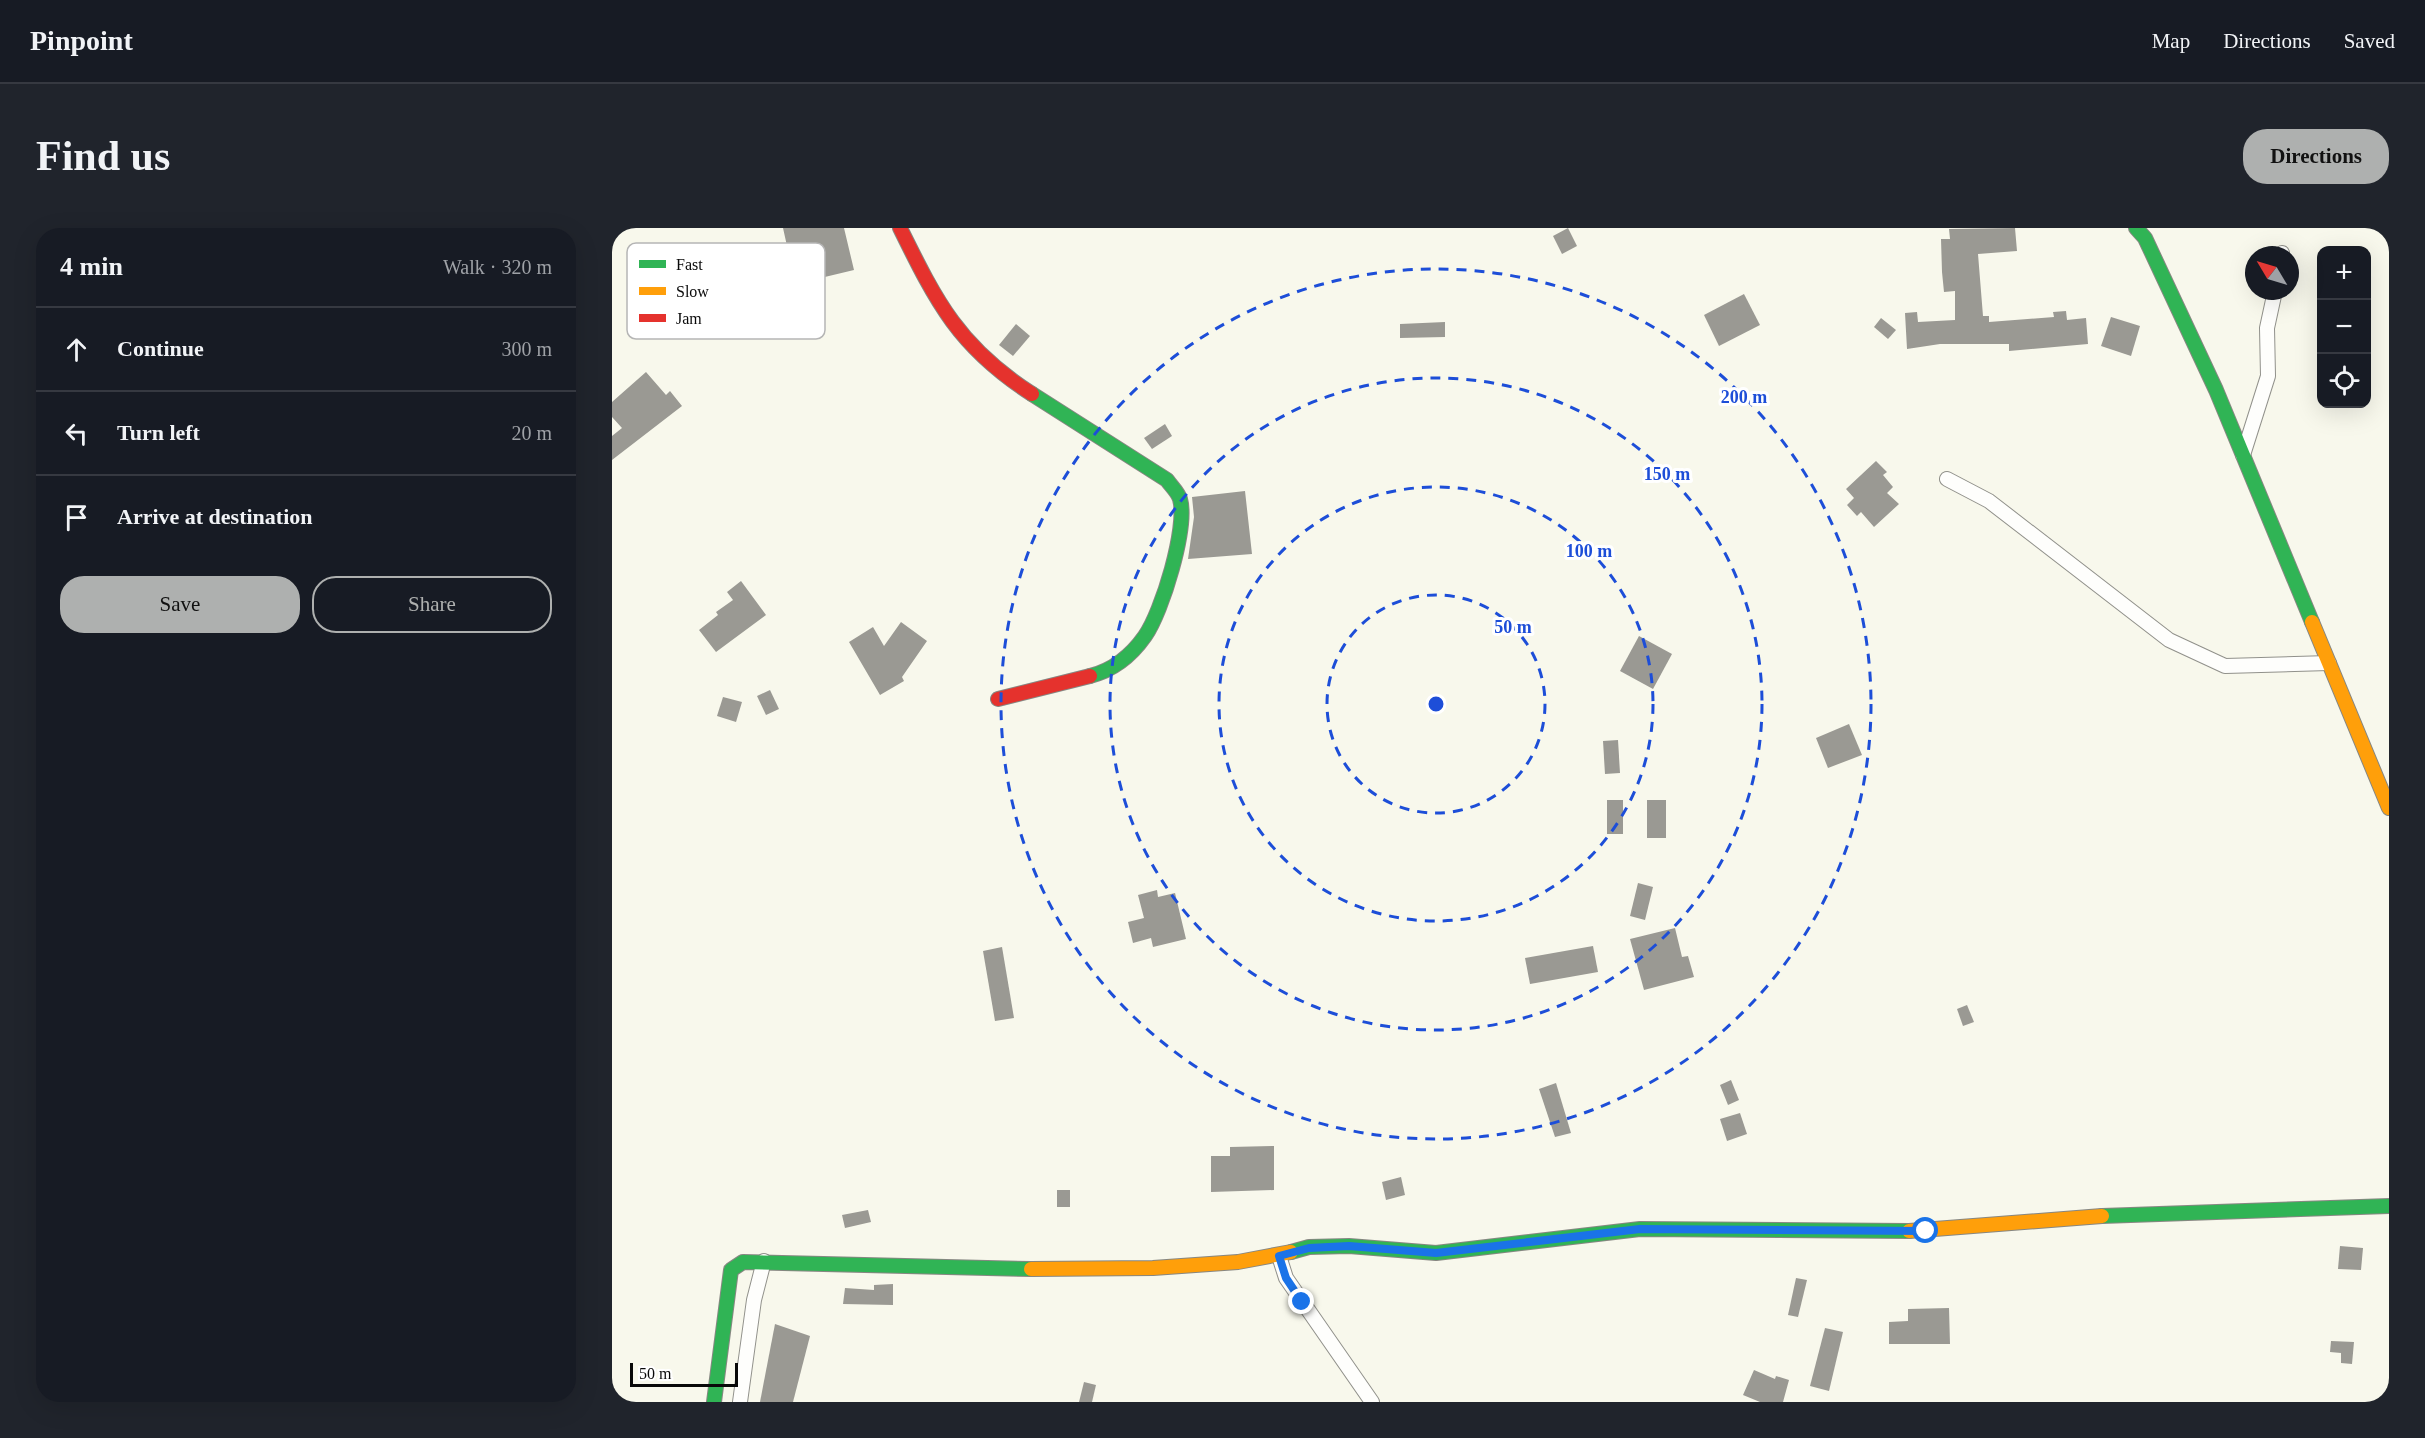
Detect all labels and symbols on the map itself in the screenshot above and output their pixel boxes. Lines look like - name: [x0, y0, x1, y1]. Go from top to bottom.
- legend: [627, 243, 825, 339]
- north arrow: [2245, 246, 2299, 300]
- text: Fast: [676, 256, 703, 273]
- text: Slow: [676, 283, 709, 300]
- text: Jam: [676, 310, 702, 327]
- text: 200 m: [1721, 387, 1767, 407]
- text: 150 m: [1644, 464, 1690, 484]
- text: 100 m: [1566, 541, 1612, 561]
- text: 50 m: [1494, 617, 1532, 637]
- centre of rings: [1426, 694, 1446, 714]
- route start: [1912, 1217, 1938, 1243]
- route end: [1288, 1288, 1314, 1314]
- scale bar: [630, 1360, 738, 1388]

